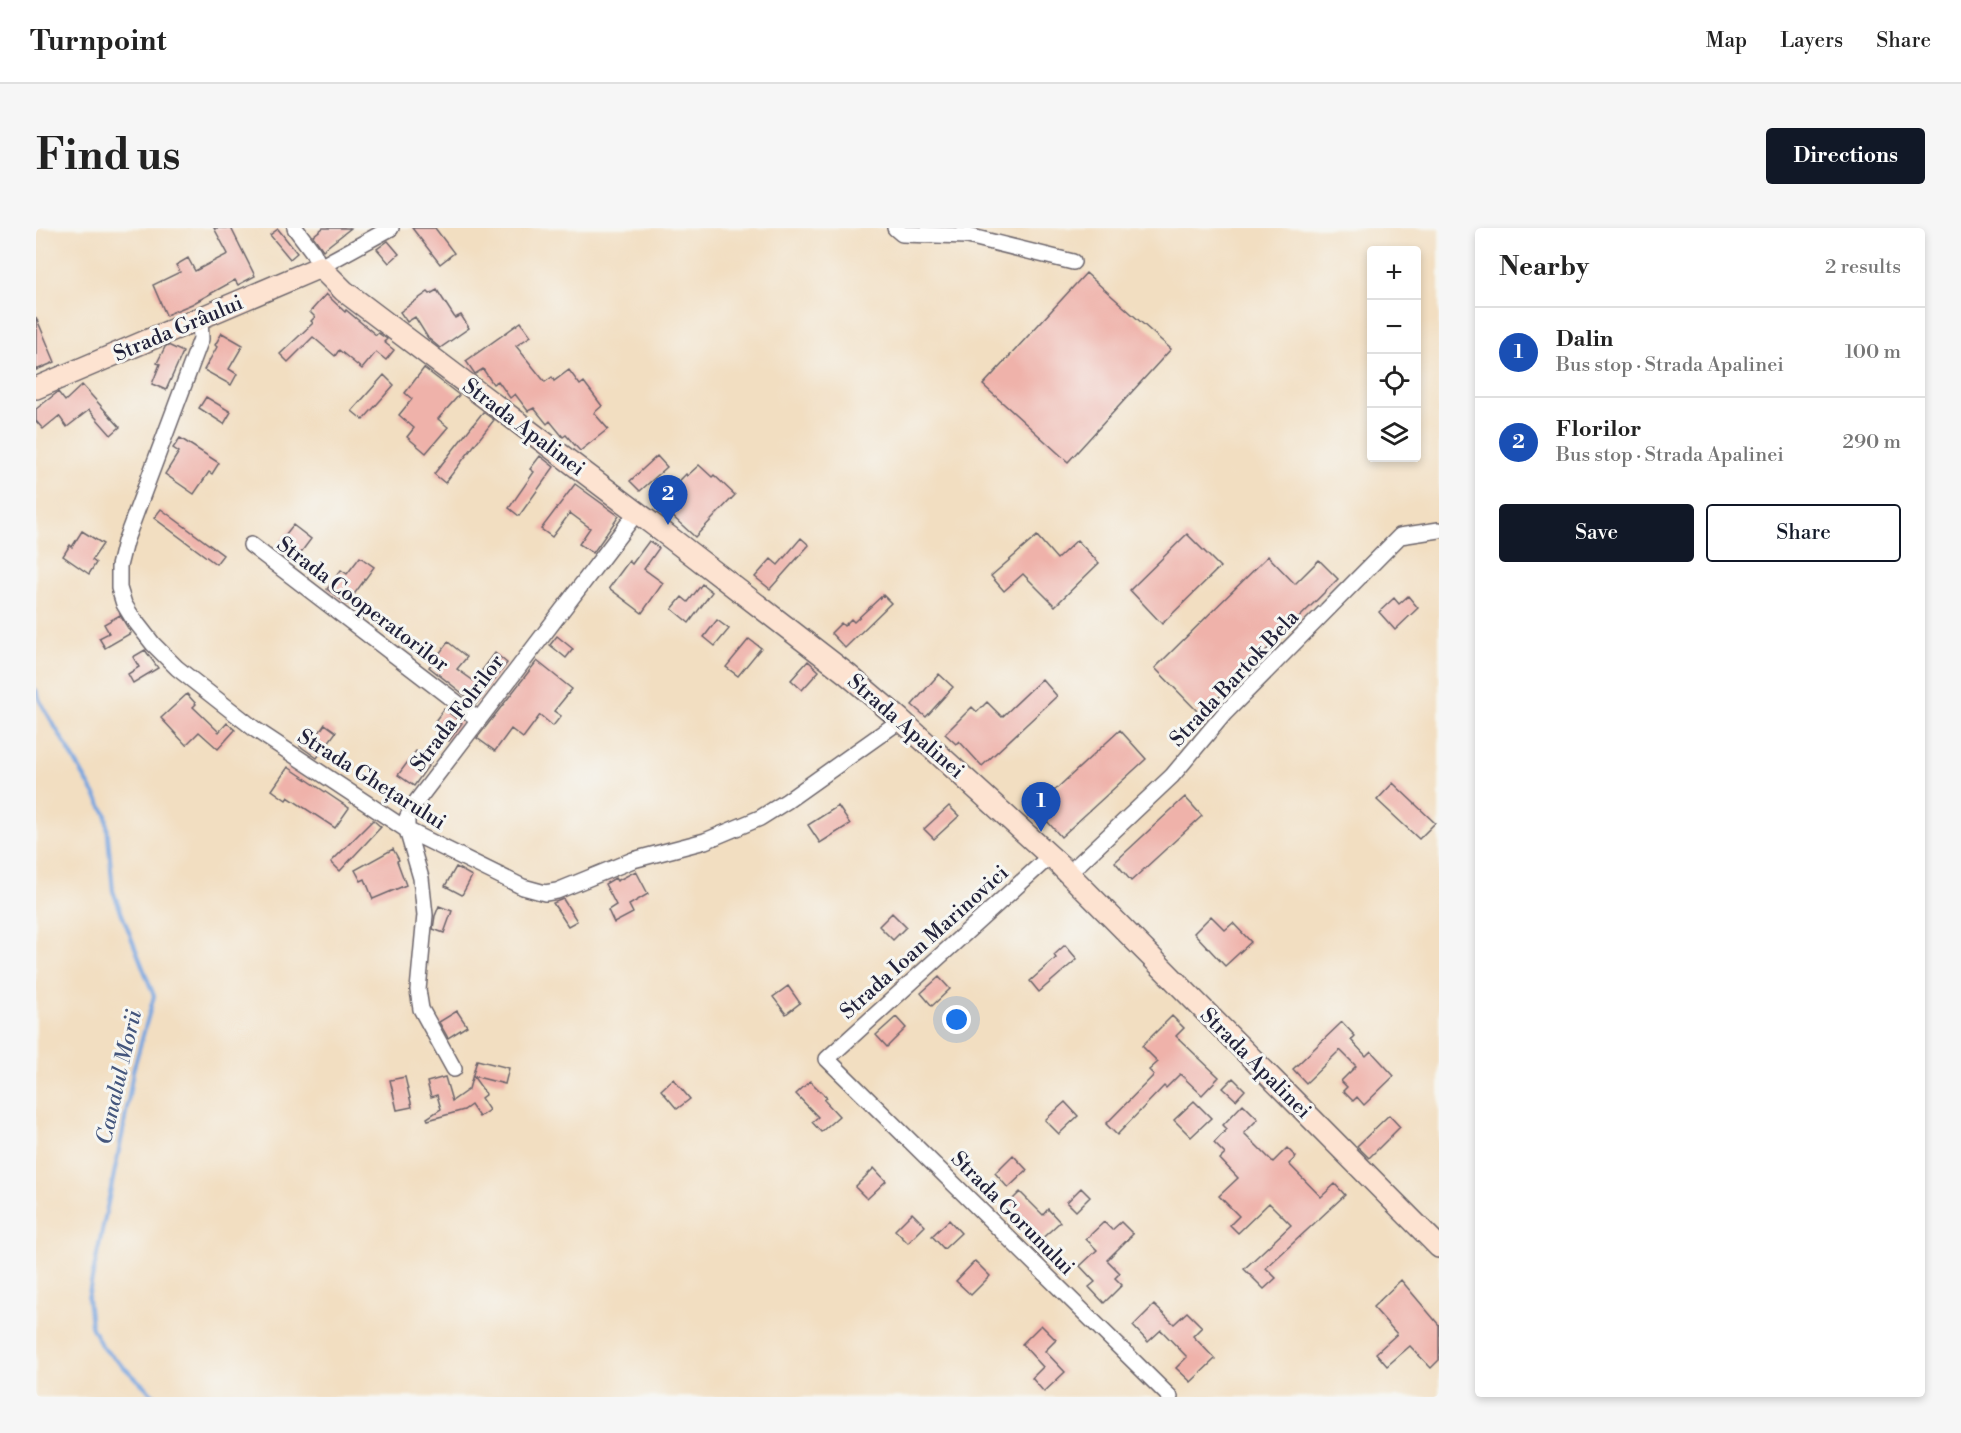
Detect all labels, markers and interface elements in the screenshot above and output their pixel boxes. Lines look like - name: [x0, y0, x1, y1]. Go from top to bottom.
- text: Turnpoint: [30, 24, 166, 59]
- text: Map: [1706, 28, 1747, 54]
- text: Layers: [1780, 28, 1843, 54]
- text: Share: [1876, 28, 1931, 54]
- button: Directions: [1766, 128, 1925, 184]
- text: Find us: [36, 130, 180, 183]
- map controls: [1367, 246, 1421, 462]
- button: +: [1367, 246, 1421, 300]
- text: Nearby: [1499, 251, 1589, 283]
- text: 2 results: [1825, 255, 1901, 280]
- street label: Strada Grâului: [110, 290, 247, 368]
- button: −: [1367, 300, 1421, 354]
- text: Dalin: [1556, 326, 1613, 353]
- text: 1: [1514, 340, 1523, 365]
- text: 100 m: [1845, 340, 1901, 365]
- text: Bus stop · Strada Apalinei: [1556, 353, 1784, 378]
- button: locate: [1367, 354, 1421, 408]
- street label: Strada Apalinei: [457, 373, 590, 482]
- button: layers: [1367, 408, 1421, 462]
- text: Florilor: [1556, 416, 1641, 443]
- text: 2: [1512, 430, 1525, 455]
- text: 290 m: [1843, 430, 1901, 455]
- text: Bus stop · Strada Apalinei: [1556, 443, 1784, 468]
- pin: 2: [648, 476, 688, 525]
- button: Save: [1499, 504, 1694, 562]
- button: Share: [1706, 504, 1901, 562]
- street label: Strada Cooperatorilor: [271, 532, 454, 678]
- street label: Strada Bartok Bela: [1165, 605, 1305, 752]
- street label: Strada Folrilor: [405, 650, 510, 777]
- street label: Strada Apalinei: [842, 669, 969, 785]
- street label: Strada Ghețarului: [293, 724, 450, 836]
- pin: 1: [1022, 782, 1060, 832]
- street label: Strada Ioan Marinovici: [835, 860, 1014, 1025]
- street label: Strada Apalinei: [1194, 1003, 1316, 1125]
- your location: [942, 1005, 971, 1034]
- water label: Canalul Morii: [91, 1007, 148, 1147]
- street label: Strada Gorunului: [945, 1146, 1080, 1281]

